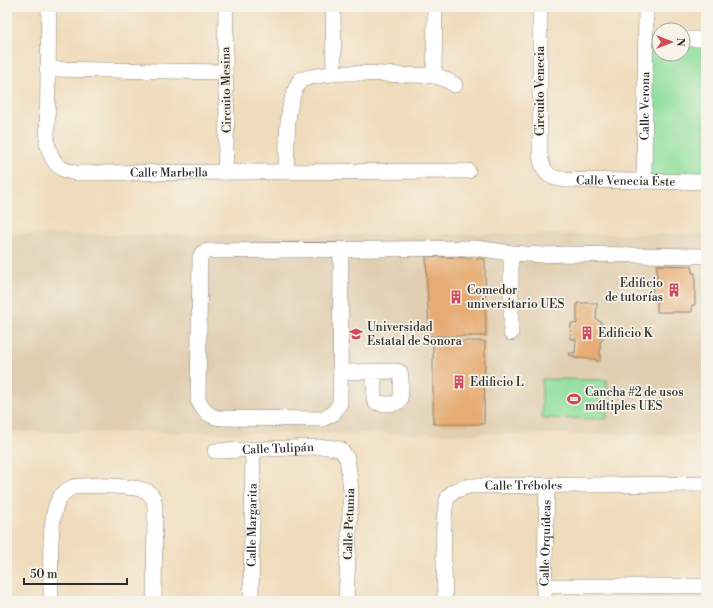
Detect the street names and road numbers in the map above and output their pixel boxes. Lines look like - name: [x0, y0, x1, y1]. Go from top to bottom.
- street label: Circuito Venecia: [533, 45, 548, 136]
- street label: Circuito Mesina: [218, 46, 235, 133]
- street label: Calle Verona: [637, 71, 653, 140]
- street label: Calle Marbella: [130, 165, 209, 181]
- street label: Calle Venecia Éste: [576, 172, 675, 190]
- street label: Calle Tulipán: [242, 440, 314, 458]
- street label: Calle Tréboles: [485, 478, 562, 494]
- street label: Calle Margarita: [244, 482, 261, 567]
- street label: Calle Petunia: [341, 487, 358, 560]
- street label: Calle Orquídeas: [537, 499, 555, 587]

